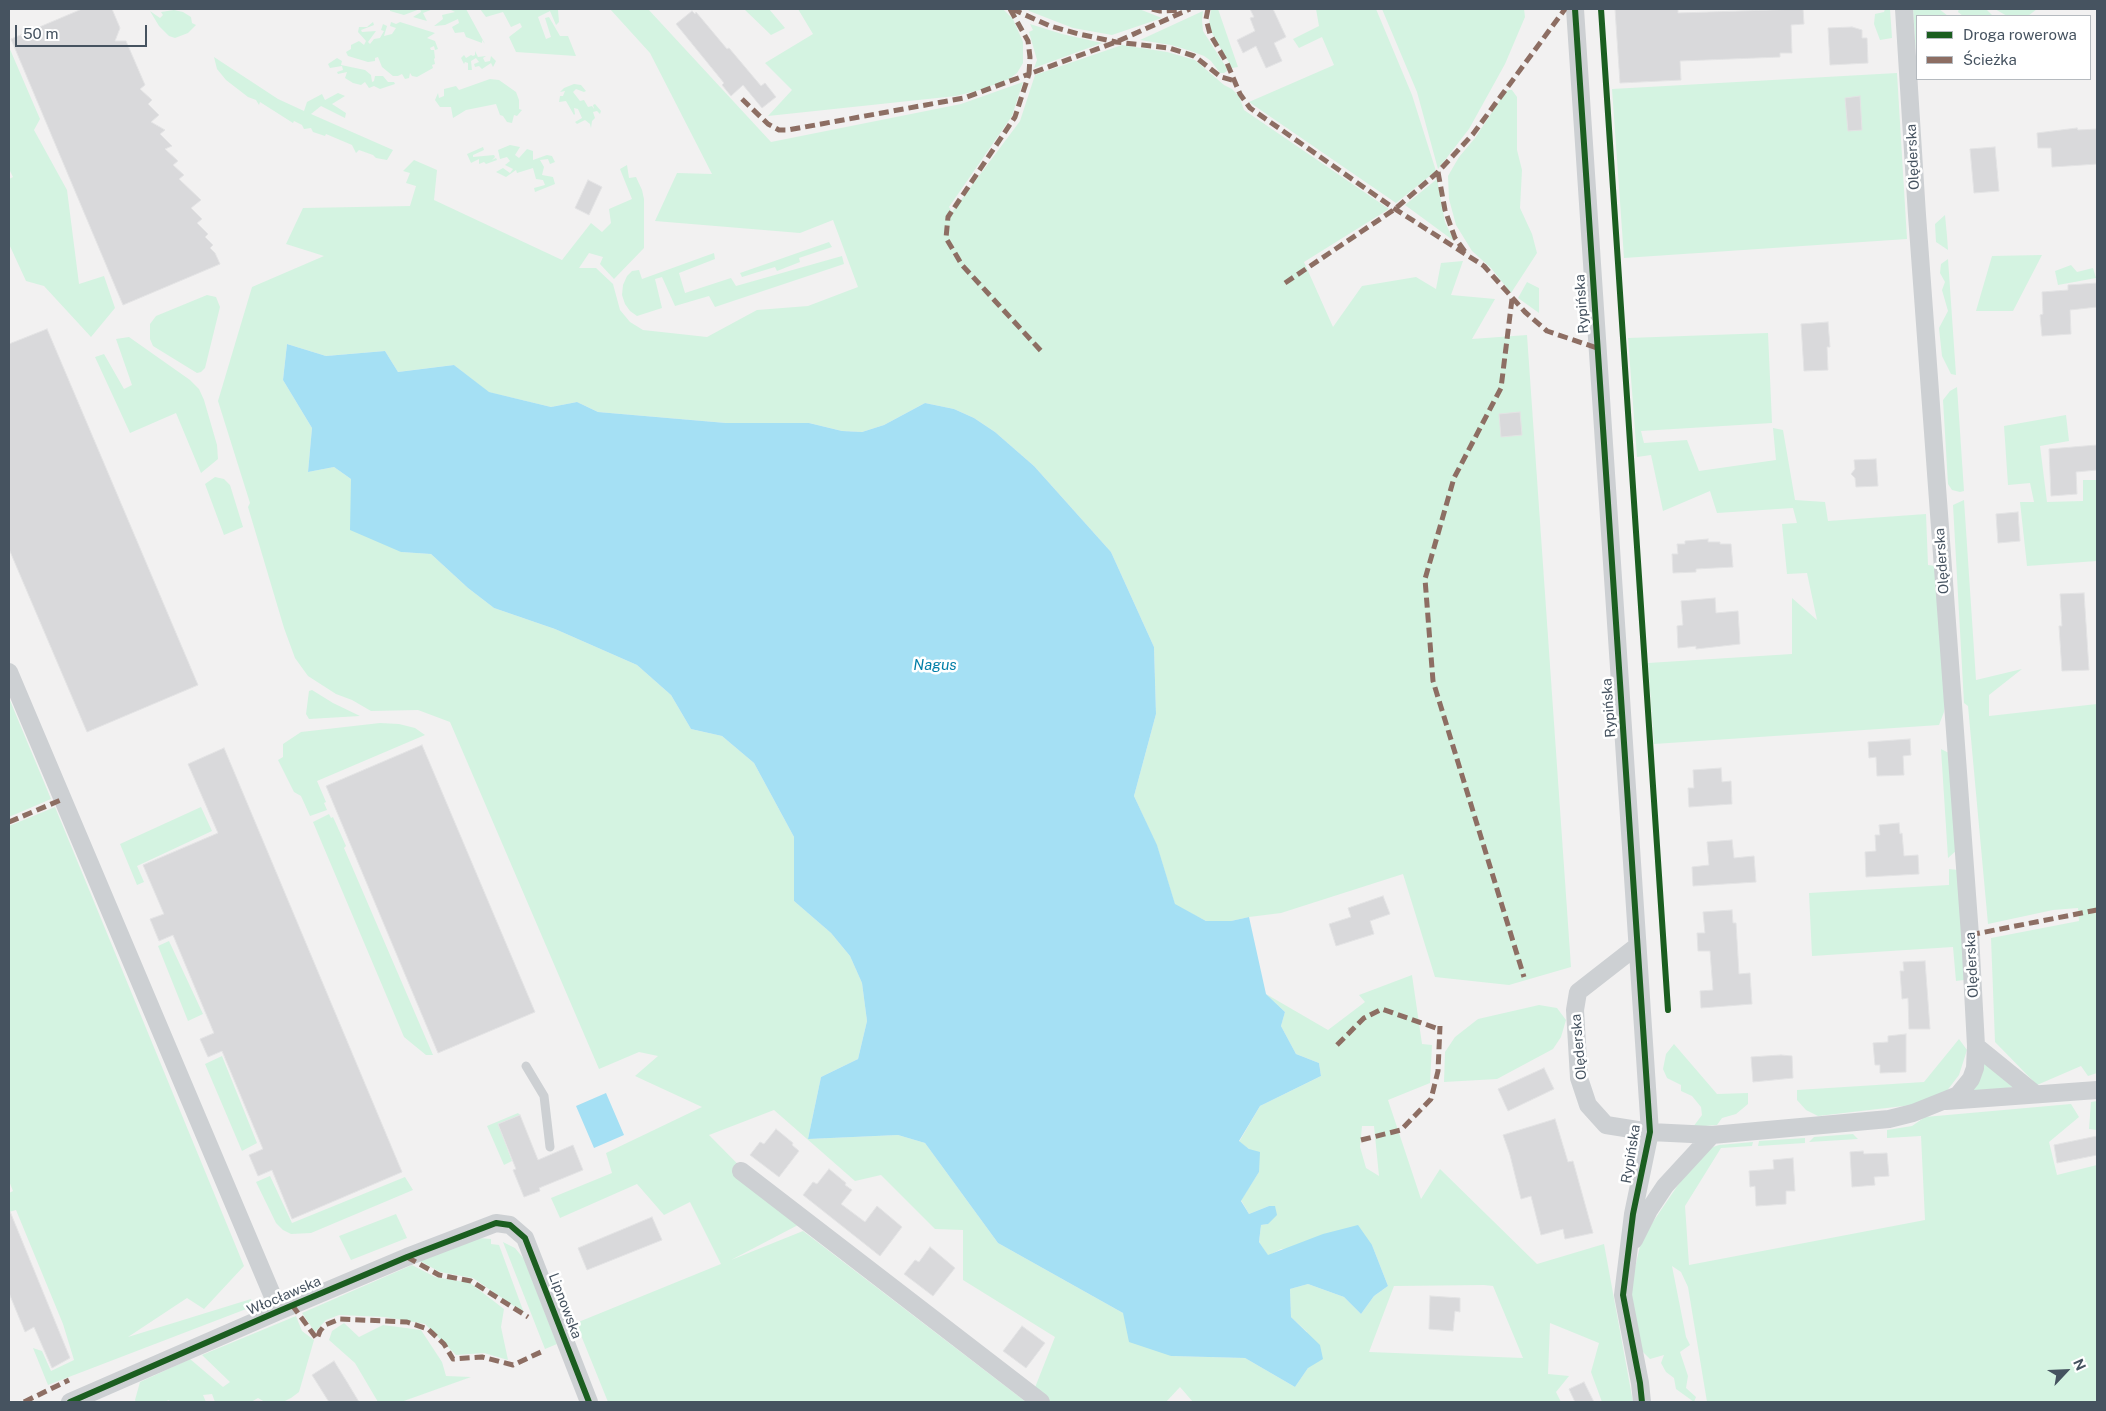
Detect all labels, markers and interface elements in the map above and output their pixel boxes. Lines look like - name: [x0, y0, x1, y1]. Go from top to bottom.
- scale bar: [18, 15, 150, 47]
- legend: [1916, 15, 2091, 80]
- text: 50 m: [23, 25, 58, 42]
- text: Droga rowerowa: [1963, 26, 2077, 43]
- text: Ścieżka: [1963, 51, 2017, 68]
- street label: Olęderska: [1903, 124, 1923, 190]
- street label: Rypińska: [1572, 274, 1592, 334]
- street label: Olęderska: [1931, 527, 1953, 595]
- water label: Nagus: [913, 656, 957, 674]
- street label: Rypińska: [1599, 678, 1619, 738]
- street label: Olęderska: [1962, 932, 1982, 998]
- street label: Olęderska: [1568, 1013, 1590, 1081]
- street label: Rypińska: [1618, 1123, 1644, 1185]
- street label: Lipnowska: [545, 1271, 585, 1341]
- street label: Włocławska: [244, 1273, 324, 1319]
- north arrow: [2041, 1346, 2091, 1396]
- text: N: [2070, 1356, 2089, 1373]

